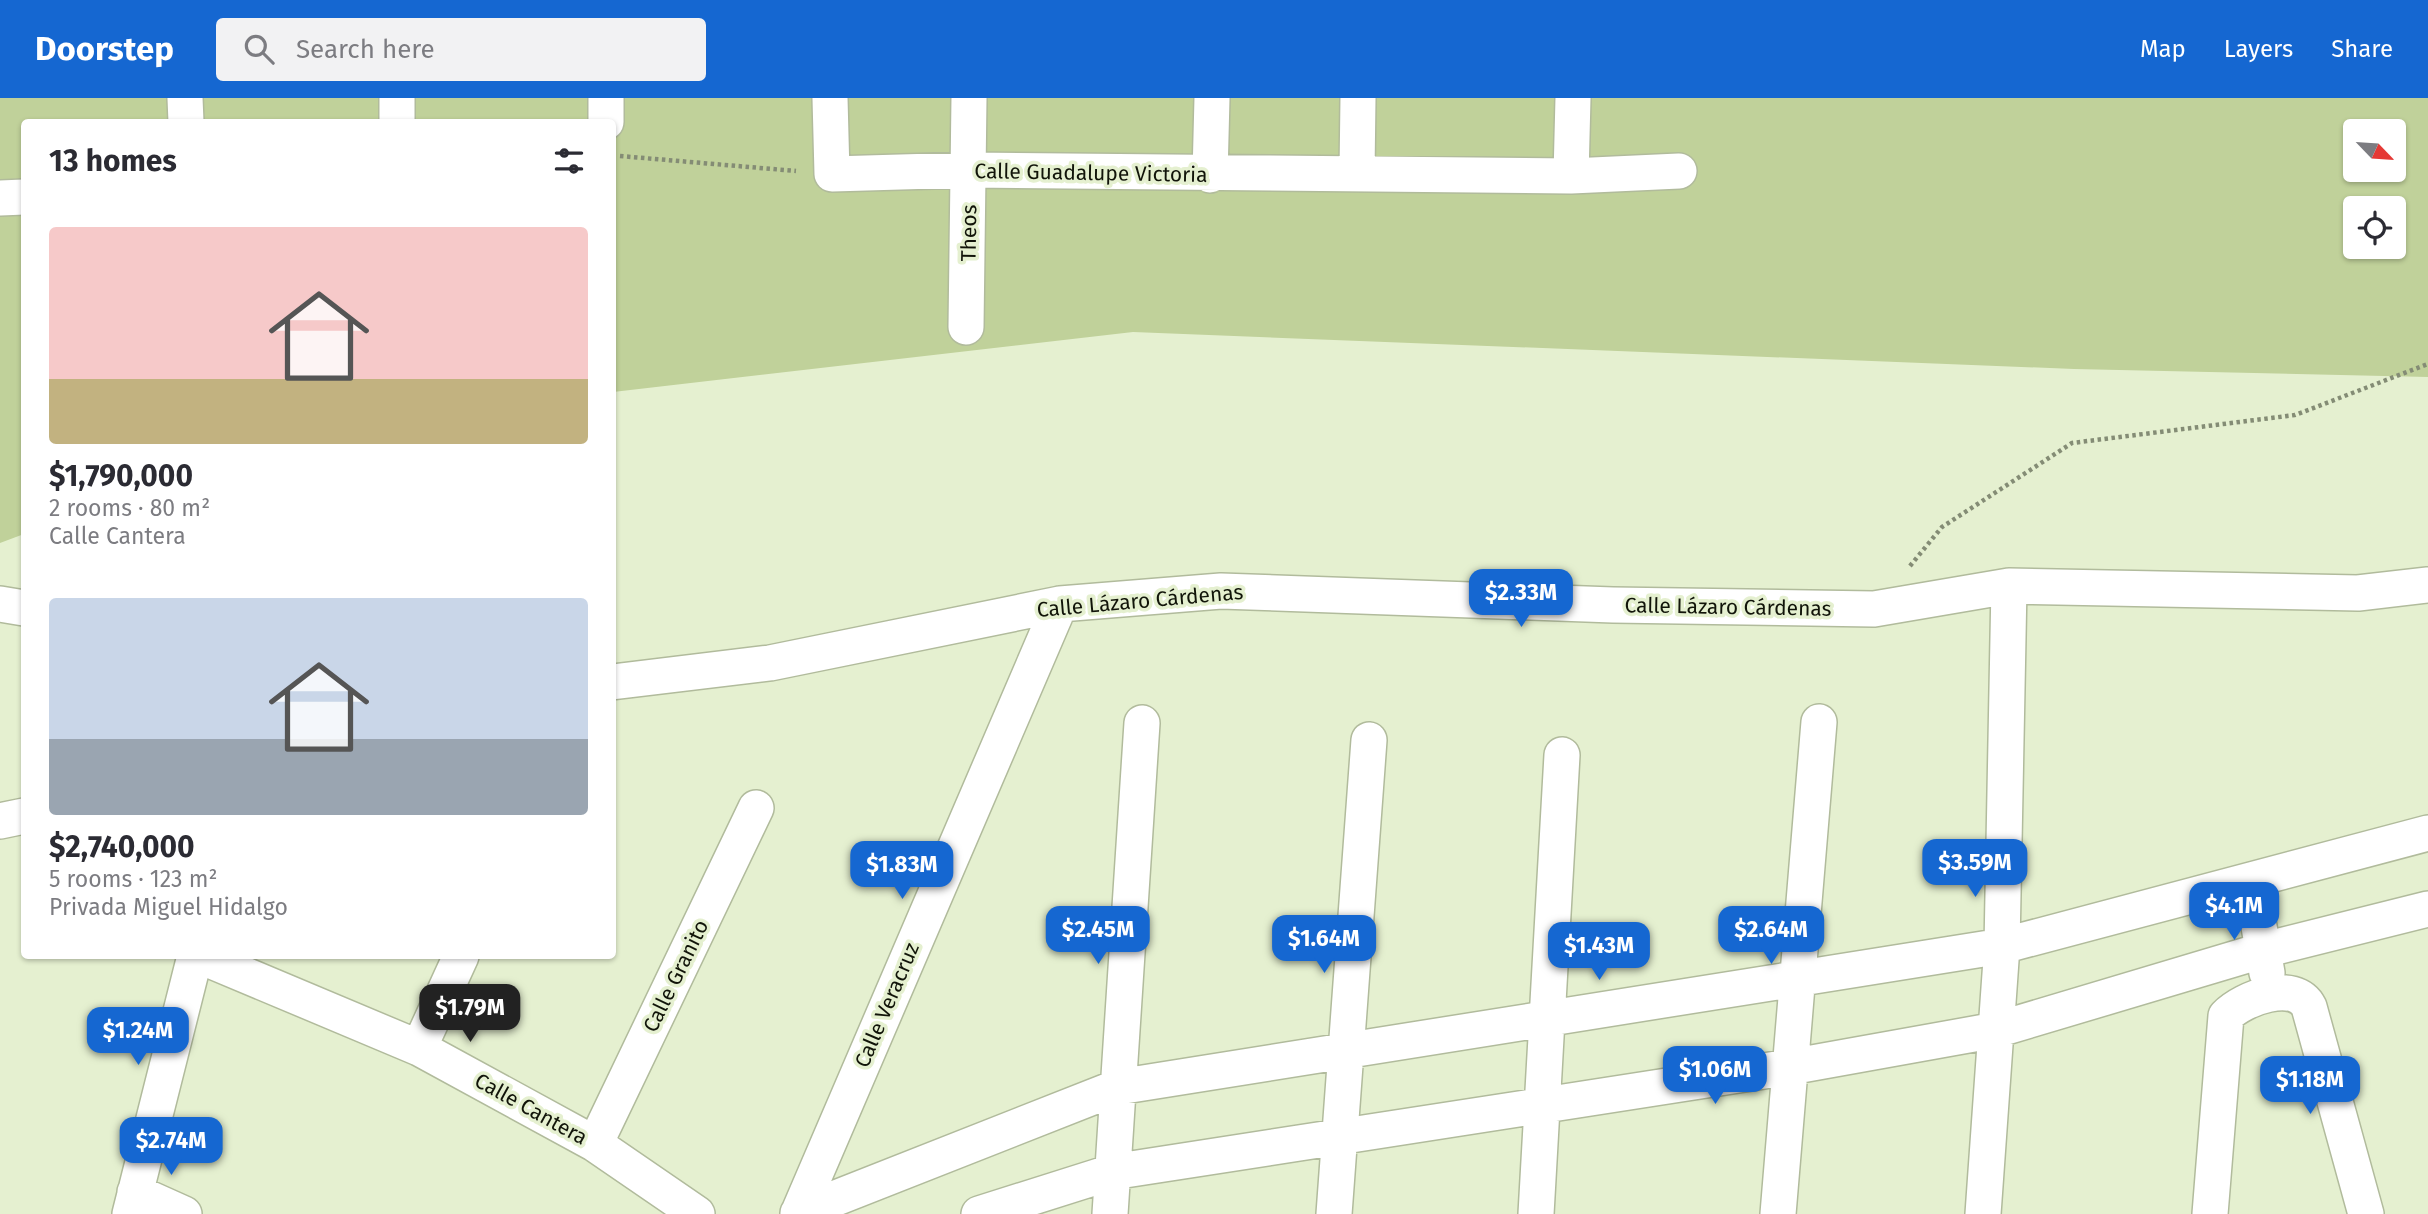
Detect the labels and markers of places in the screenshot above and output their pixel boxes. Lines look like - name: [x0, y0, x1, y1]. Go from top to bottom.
- pin: $2.33M: [1464, 570, 1578, 629]
- pin: $3.59M: [1918, 840, 2032, 899]
- pin: $1.83M: [845, 842, 959, 901]
- pin: $4.1M: [2185, 882, 2283, 942]
- pin: $2.45M: [1041, 906, 1155, 966]
- pin: $2.64M: [1714, 906, 1828, 966]
- pin: $1.64M: [1267, 916, 1381, 975]
- pin: $1.43M: [1542, 922, 1656, 982]
- pin: $1.79M: [413, 984, 527, 1044]
- pin: $1.24M: [81, 1007, 195, 1067]
- pin: $1.06M: [1658, 1046, 1772, 1106]
- pin: $1.18M: [2253, 1056, 2367, 1116]
- pin: $2.74M: [114, 1118, 228, 1177]

